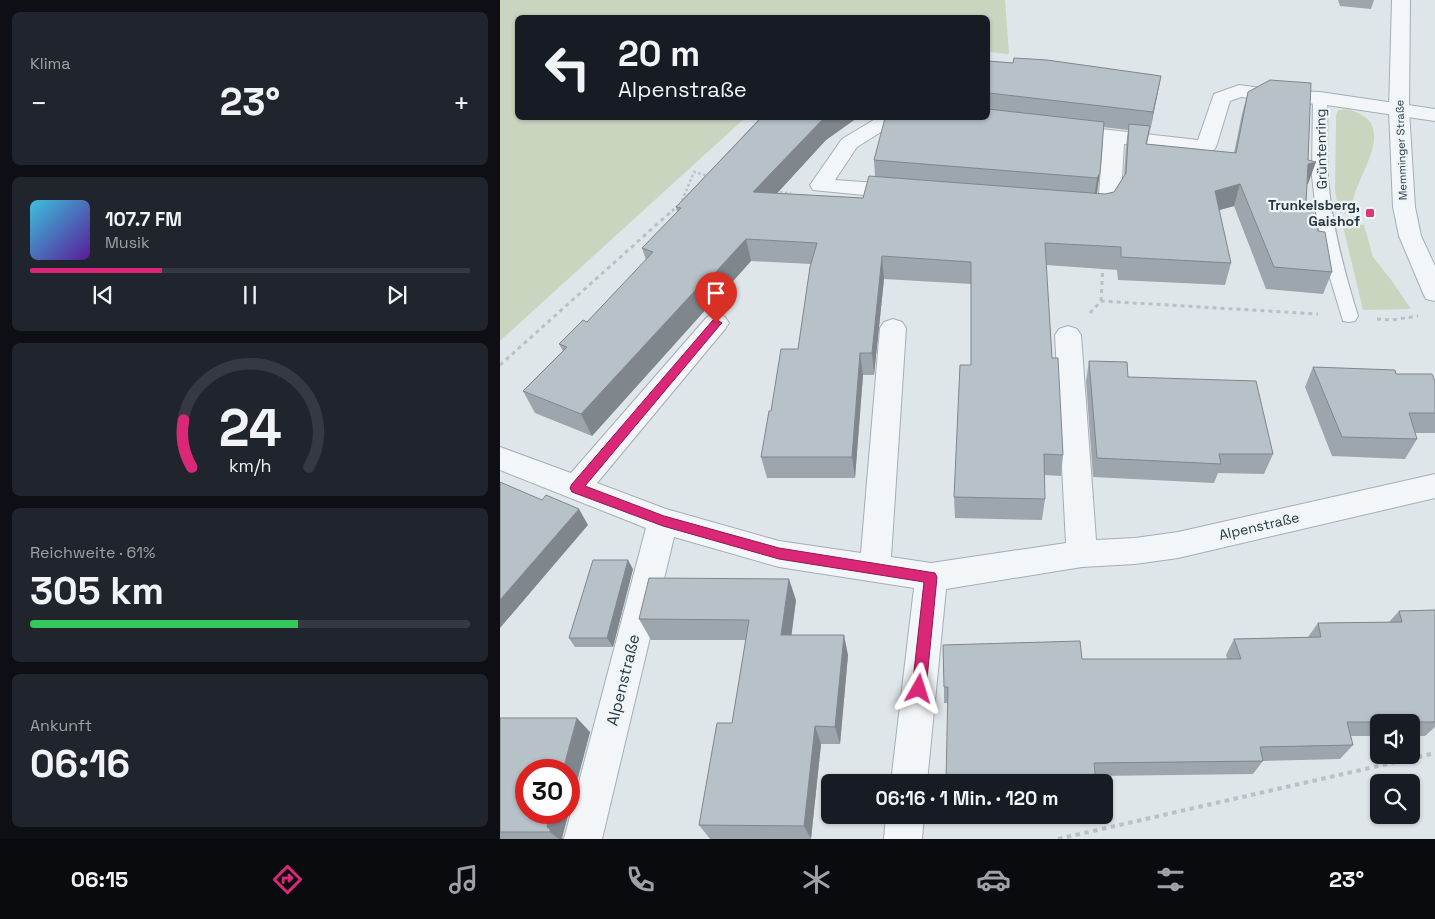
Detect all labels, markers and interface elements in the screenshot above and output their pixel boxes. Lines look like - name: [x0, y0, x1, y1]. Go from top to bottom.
- text: 20 m: [618, 32, 700, 76]
- icon: left: [535, 35, 600, 100]
- text: Klima: [30, 53, 71, 74]
- text: Alpenstraße: [618, 75, 747, 103]
- text: 23°: [220, 78, 280, 126]
- text: −: [30, 85, 47, 121]
- text: +: [453, 85, 470, 121]
- street label: Memminger Straße: [1392, 100, 1410, 200]
- street label: Grüntenring: [1311, 108, 1331, 190]
- place label: Trunkelsberg, Gaishof: [1268, 196, 1360, 230]
- text: 107.7 FM: [105, 207, 182, 232]
- marker: Trunkelsberg, Gaishof: [1364, 207, 1376, 219]
- text: Musik: [105, 232, 150, 253]
- pin: [695, 272, 737, 323]
- icon: arrive: [702, 279, 730, 307]
- icon: previous: [89, 281, 117, 309]
- icon: pause: [236, 281, 264, 309]
- icon: next: [383, 281, 411, 309]
- text: 24: [218, 395, 282, 461]
- text: km/h: [229, 454, 271, 477]
- street label: Alpenstraße: [1217, 508, 1301, 544]
- text: Reichweite · 61%: [30, 542, 155, 563]
- text: 305 km: [30, 567, 164, 615]
- street label: Alpenstraße: [601, 632, 645, 728]
- position arrow: [892, 662, 944, 714]
- map controls: [1370, 714, 1420, 824]
- button: sound: [1370, 714, 1420, 764]
- text: Ankunft: [30, 715, 92, 736]
- text: 06:16: [30, 740, 130, 788]
- speed limit sign: 30: [515, 759, 580, 824]
- button: search: [1370, 774, 1420, 824]
- text: 06:16 · 1 Min. · 120 m: [876, 786, 1058, 811]
- icon: directions: [270, 862, 305, 897]
- icon: music: [446, 862, 481, 897]
- icon: phone: [623, 862, 658, 897]
- icon: climate: [799, 862, 834, 897]
- icon: car: [976, 862, 1011, 897]
- icon: filters: [1153, 862, 1188, 897]
- text: 06:15: [71, 865, 128, 893]
- text: 23°: [1329, 865, 1364, 893]

